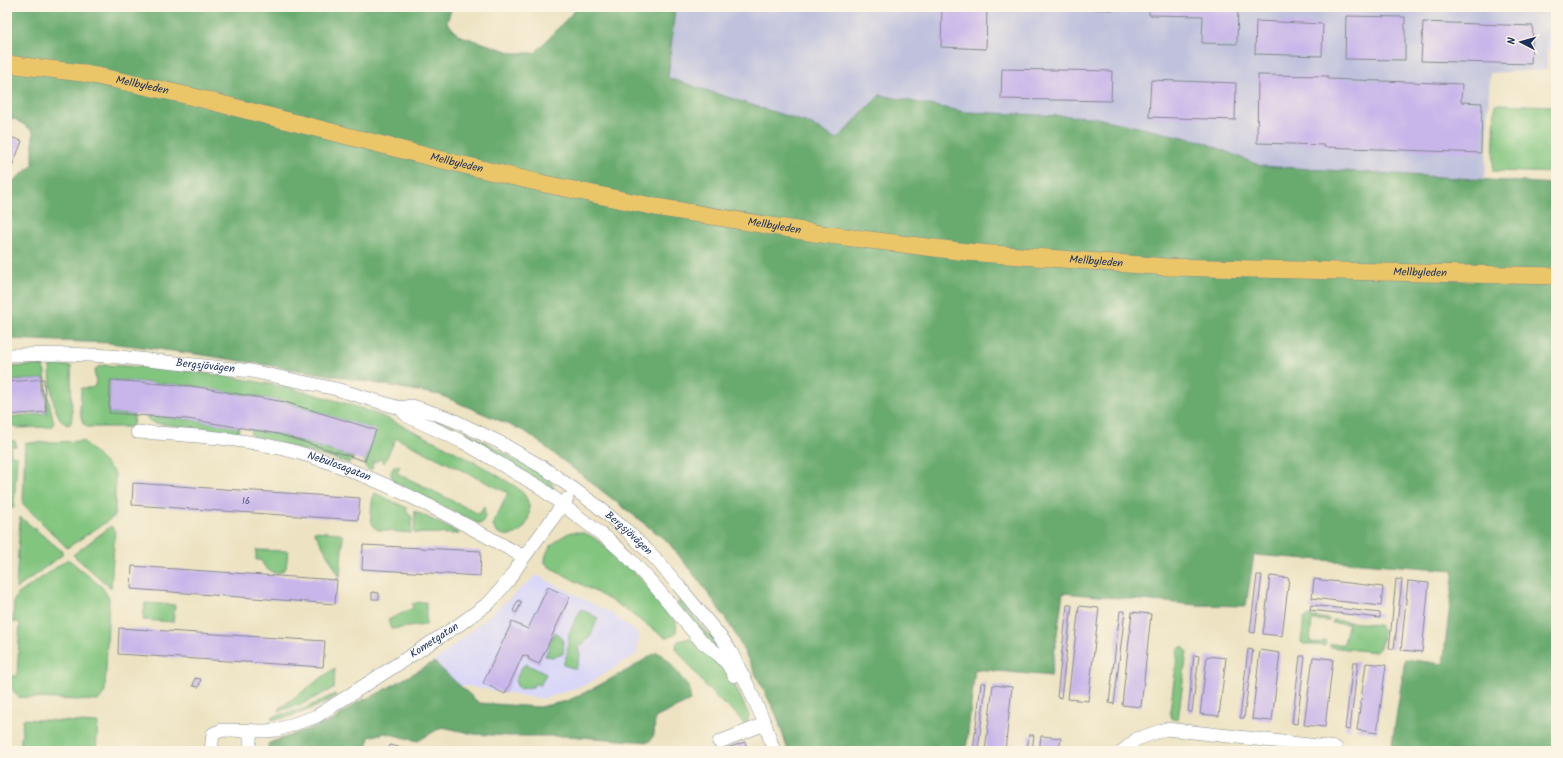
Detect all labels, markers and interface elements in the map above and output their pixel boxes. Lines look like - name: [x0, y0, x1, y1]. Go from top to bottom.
- north arrow: [1501, 22, 1541, 62]
- text: N: [1503, 37, 1521, 45]
- street label: Mellbyleden: [114, 71, 171, 100]
- street label: Mellbyleden: [428, 148, 485, 178]
- street label: Mellbyleden: [746, 213, 803, 240]
- street label: Mellbyleden: [1069, 251, 1124, 273]
- street label: Mellbyleden: [1393, 263, 1447, 282]
- street label: Bergsjövägen: [175, 354, 236, 378]
- street label: Nebulosagatan: [305, 447, 374, 487]
- house number: 16: [242, 494, 250, 509]
- street label: Bergsjövägen: [601, 507, 657, 560]
- street label: Kometgatan: [406, 618, 463, 663]

